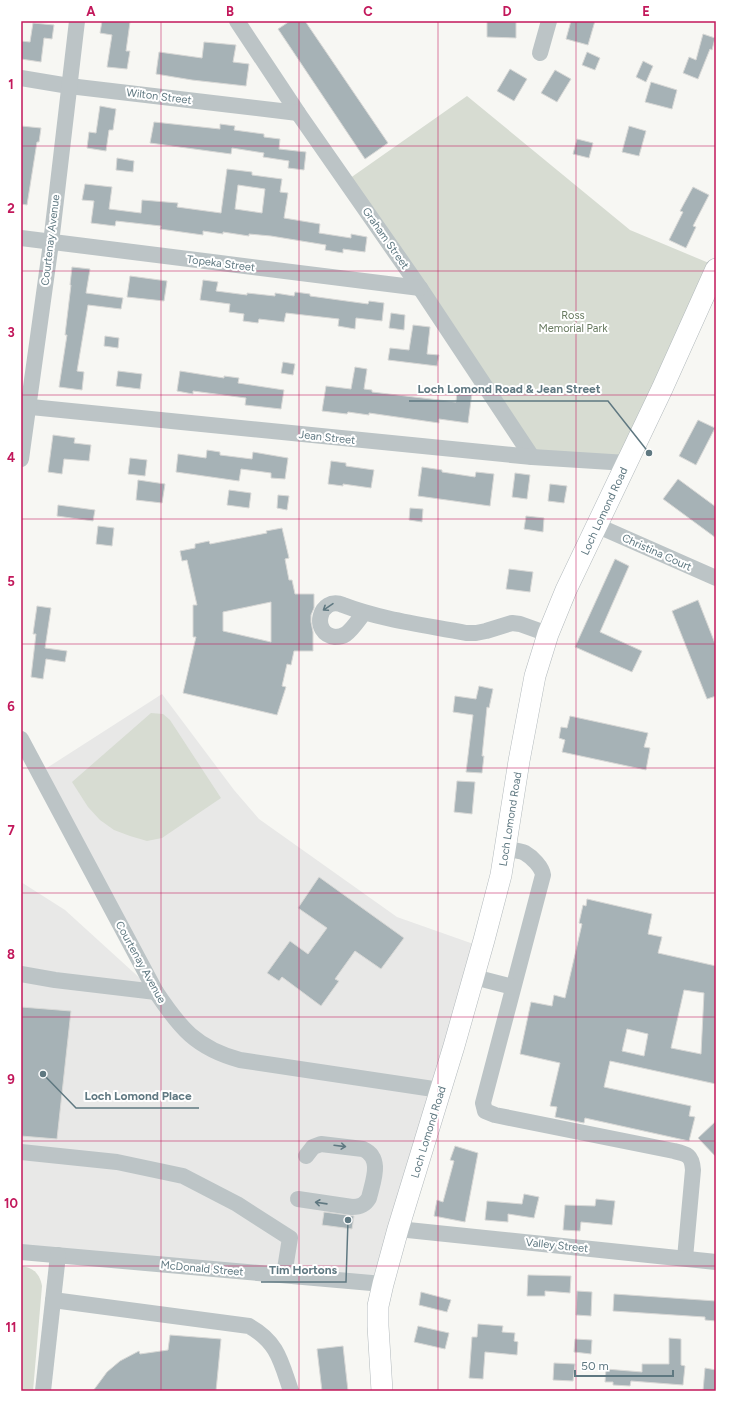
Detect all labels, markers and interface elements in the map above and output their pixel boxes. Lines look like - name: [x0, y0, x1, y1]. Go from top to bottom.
- text: A: [86, 4, 96, 19]
- text: B: [226, 4, 234, 19]
- text: C: [363, 4, 373, 19]
- text: D: [502, 4, 512, 19]
- text: E: [642, 4, 650, 19]
- text: 1: [8, 77, 14, 92]
- street label: Wilton Street: [126, 86, 192, 107]
- street label: Courtenay Avenue: [38, 194, 63, 286]
- text: 2: [7, 201, 15, 216]
- street label: Graham Street: [360, 205, 412, 272]
- street label: Topeka Street: [186, 253, 256, 274]
- park label: Ross Memorial Park: [539, 309, 608, 335]
- text: 3: [7, 325, 15, 340]
- callout: Loch Lomond Road & Jean Street: [409, 377, 608, 401]
- text: Loch Lomond Road & Jean Street: [417, 382, 601, 396]
- street label: Jean Street: [298, 428, 356, 447]
- text: 4: [7, 450, 15, 465]
- street label: Loch Lomond Road: [578, 465, 630, 557]
- street label: Christina Court: [620, 531, 694, 574]
- text: 5: [7, 574, 15, 589]
- one-way arrow: [323, 603, 334, 611]
- text: 6: [7, 699, 15, 714]
- street label: Loch Lomond Road: [497, 771, 524, 867]
- text: 7: [7, 823, 15, 838]
- street label: Courtenay Avenue: [113, 919, 168, 1005]
- text: 8: [7, 947, 15, 962]
- text: 9: [7, 1072, 15, 1087]
- callout: Loch Lomond Place: [76, 1084, 199, 1108]
- street label: Loch Lomond Road: [408, 1085, 449, 1180]
- text: Loch Lomond Place: [84, 1089, 192, 1103]
- one-way arrow: [333, 1142, 346, 1150]
- text: 10: [4, 1196, 18, 1211]
- one-way arrow: [315, 1199, 328, 1207]
- street label: Valley Street: [525, 1236, 589, 1255]
- street label: McDonald Street: [160, 1258, 244, 1279]
- callout: Tim Hortons: [261, 1258, 346, 1282]
- text: Tim Hortons: [269, 1263, 337, 1277]
- text: 11: [6, 1320, 16, 1335]
- scale bar: [575, 1352, 673, 1378]
- text: 50 m: [581, 1359, 609, 1373]

